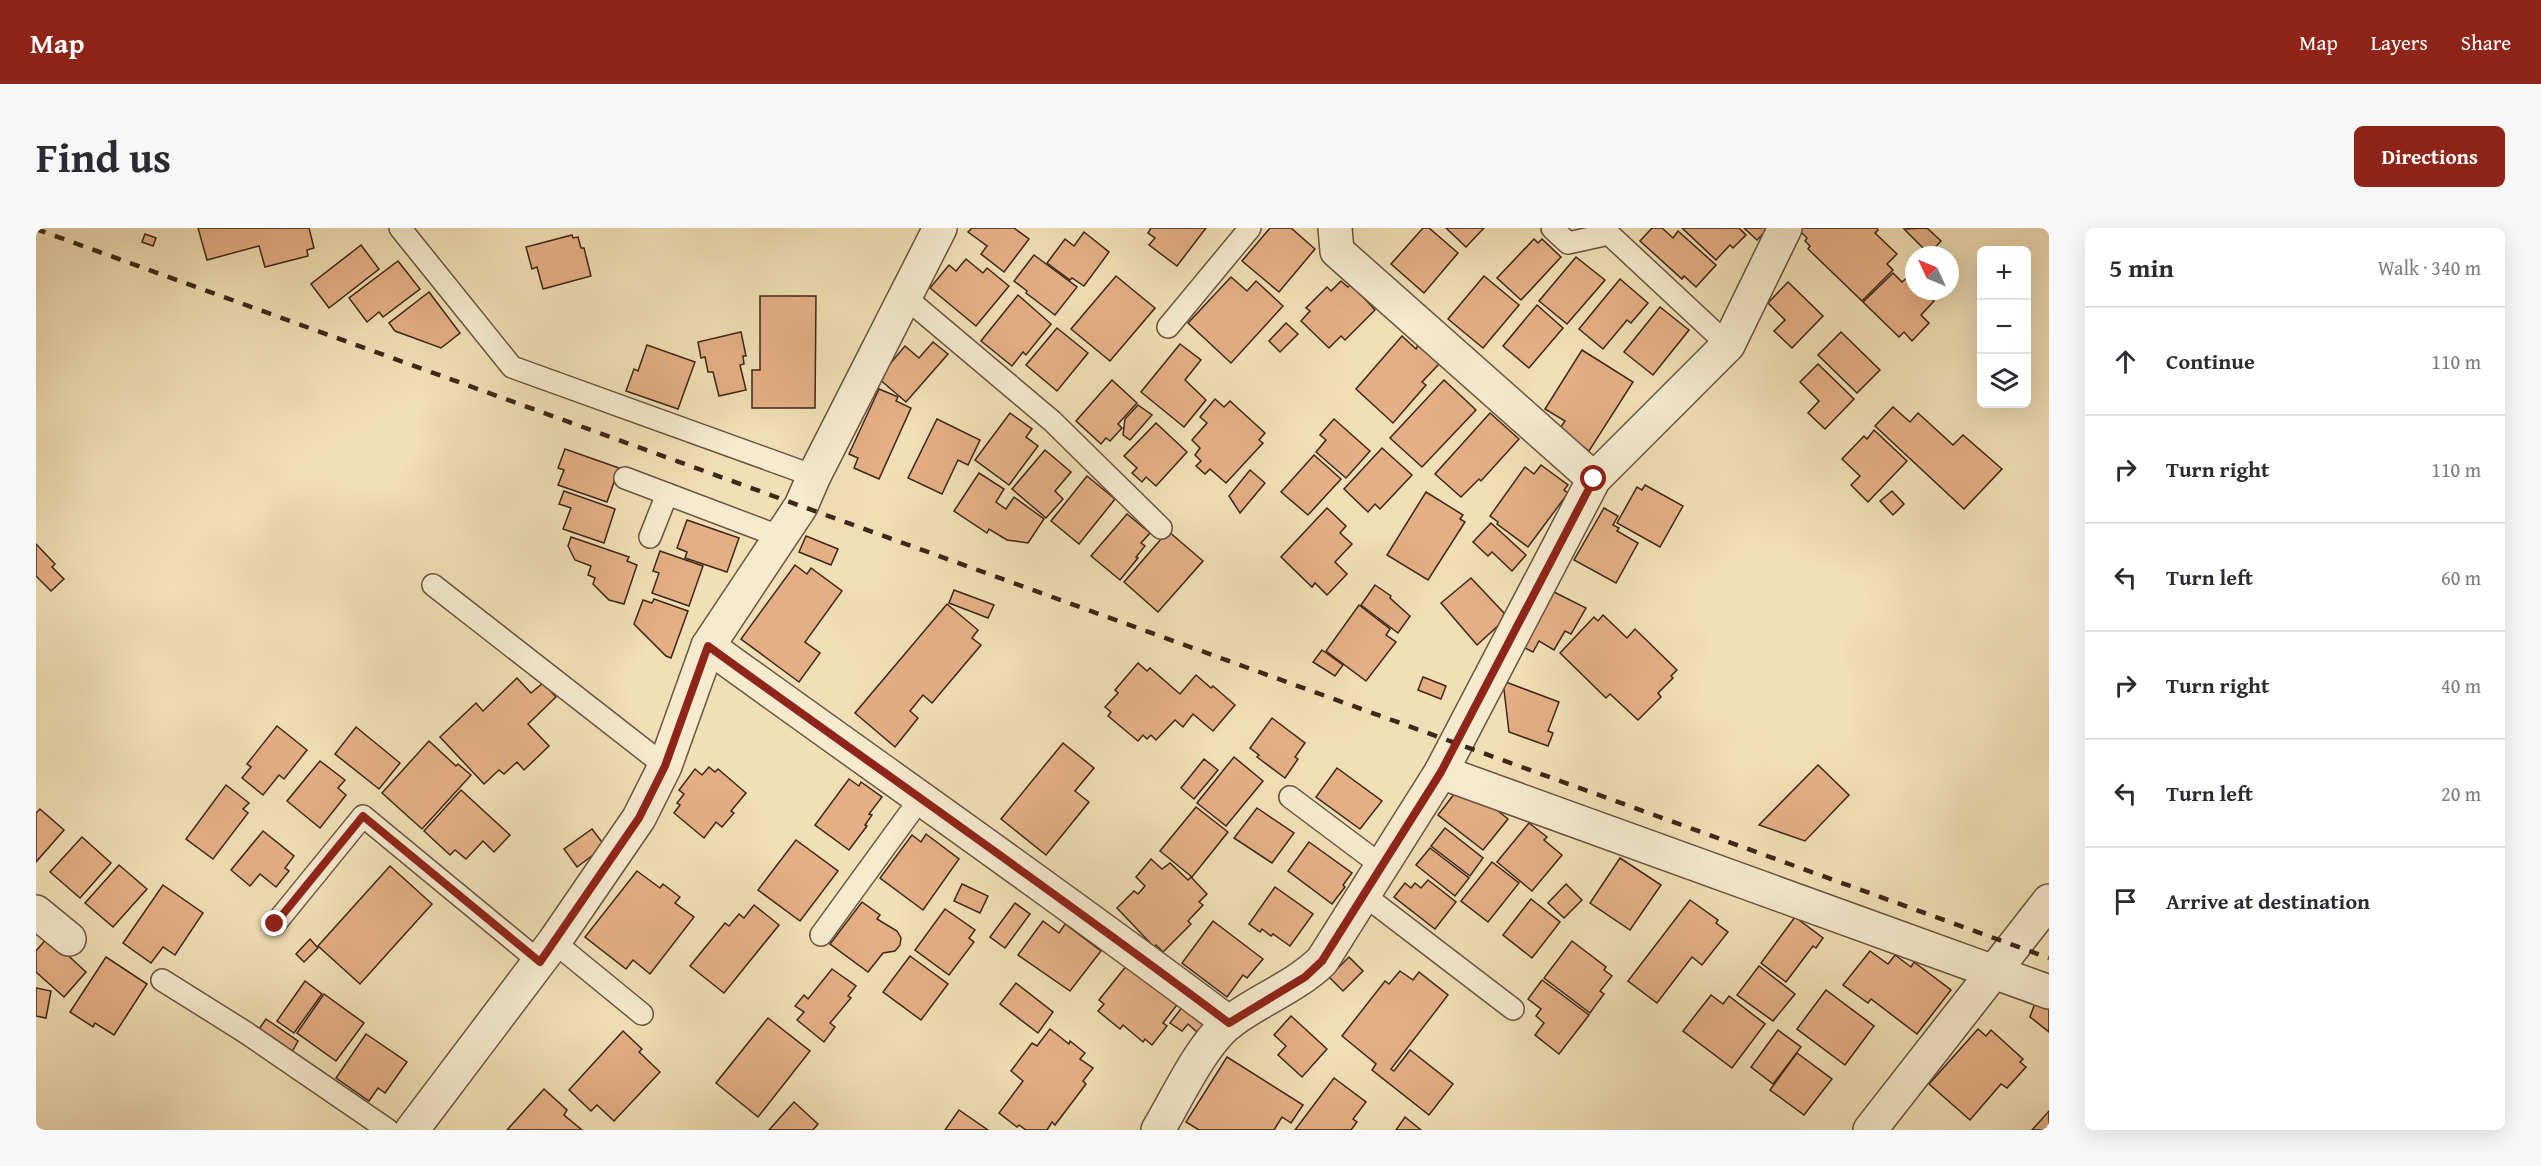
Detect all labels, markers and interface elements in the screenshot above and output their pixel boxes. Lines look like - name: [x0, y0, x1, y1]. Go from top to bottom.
- text: Map: [30, 22, 84, 63]
- text: Map: [2299, 27, 2338, 58]
- text: Layers: [2371, 27, 2428, 58]
- text: Share: [2461, 27, 2511, 58]
- text: Find us: [36, 126, 171, 187]
- button: Directions: [2354, 126, 2505, 187]
- north arrow: [1905, 246, 1959, 300]
- map controls: [1977, 246, 2031, 408]
- button: +: [1977, 246, 2031, 300]
- text: 5 min: [2109, 248, 2174, 287]
- text: Walk · 340 m: [2378, 253, 2481, 282]
- button: −: [1977, 300, 2031, 354]
- icon: ahead: [2109, 345, 2142, 378]
- text: Continue: [2166, 345, 2255, 377]
- text: 110 m: [2431, 347, 2481, 376]
- button: layers: [1977, 354, 2031, 408]
- icon: right: [2109, 453, 2142, 486]
- text: Turn right: [2166, 453, 2269, 485]
- text: 110 m: [2431, 455, 2481, 484]
- route start: [1580, 465, 1606, 491]
- icon: left: [2109, 561, 2142, 594]
- text: Turn left: [2166, 561, 2253, 593]
- text: 60 m: [2441, 563, 2481, 592]
- icon: right: [2109, 669, 2142, 702]
- text: Turn right: [2166, 669, 2269, 701]
- text: 40 m: [2441, 671, 2481, 700]
- icon: left: [2109, 777, 2142, 810]
- text: Turn left: [2166, 777, 2253, 809]
- text: 20 m: [2441, 779, 2481, 808]
- icon: arrive: [2109, 885, 2142, 918]
- text: Arrive at destination: [2166, 885, 2370, 917]
- route end: [261, 910, 287, 936]

